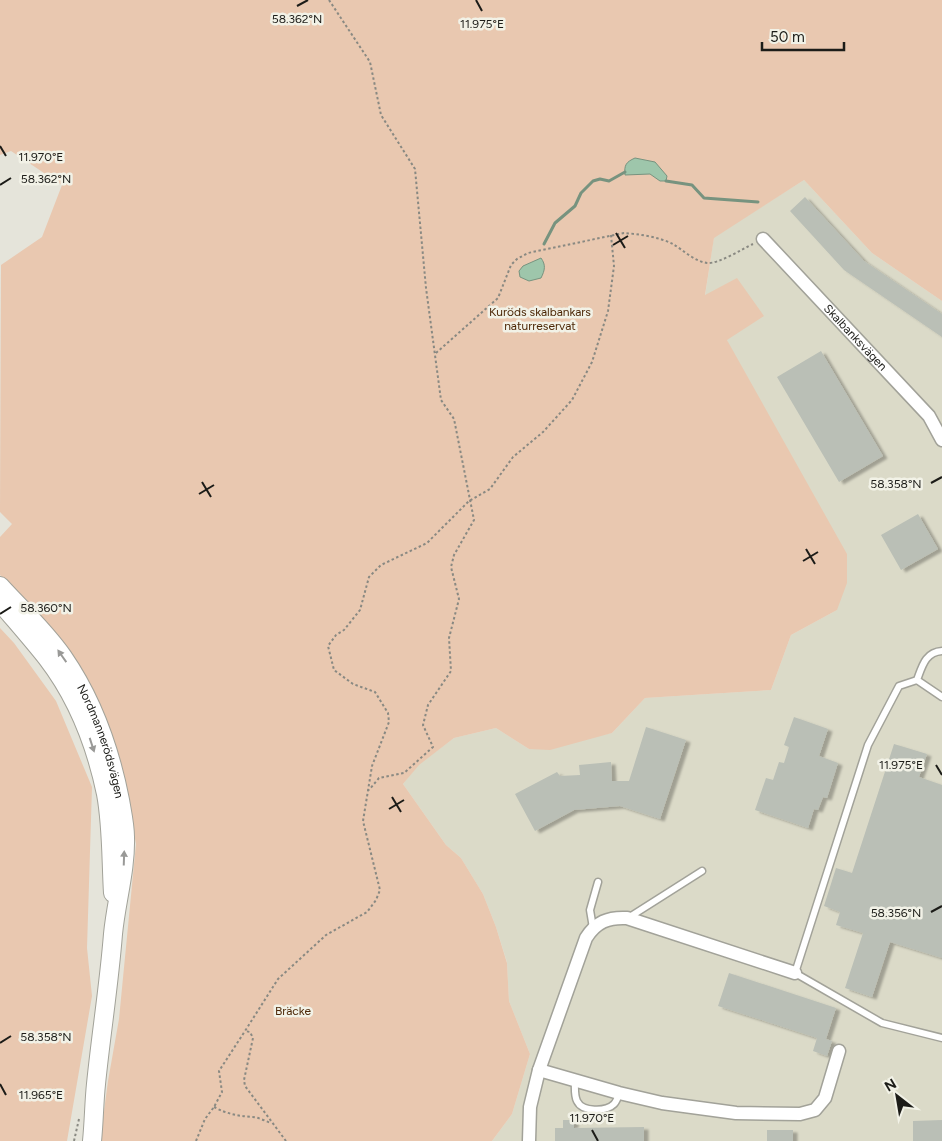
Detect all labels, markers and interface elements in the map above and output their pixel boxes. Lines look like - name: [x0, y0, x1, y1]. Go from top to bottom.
- text: 58.362°N: [272, 12, 322, 26]
- text: 11.975°E: [460, 17, 504, 31]
- scale bar: [762, 20, 844, 52]
- text: 50 m: [770, 28, 805, 46]
- text: 11.970°E: [19, 150, 63, 164]
- text: 58.362°N: [21, 172, 71, 186]
- street label: Skalbanksvägen: [821, 301, 890, 374]
- park label: Kuröds skalbankars naturreservat: [489, 305, 591, 333]
- text: 58.358°N: [870, 477, 922, 491]
- text: 58.360°N: [20, 601, 72, 615]
- one-way arrow: [57, 649, 67, 663]
- street label: Nordmannerödsvägen: [74, 682, 127, 800]
- one-way arrow: [89, 737, 96, 752]
- text: 11.975°E: [879, 758, 923, 772]
- one-way arrow: [121, 850, 129, 866]
- text: 58.356°N: [871, 906, 921, 920]
- park label: Bräcke: [275, 1004, 312, 1018]
- text: 58.358°N: [20, 1030, 72, 1044]
- north arrow: [872, 1071, 922, 1121]
- text: N: [882, 1075, 900, 1095]
- text: 11.965°E: [19, 1088, 63, 1102]
- text: 11.970°E: [570, 1111, 614, 1125]

